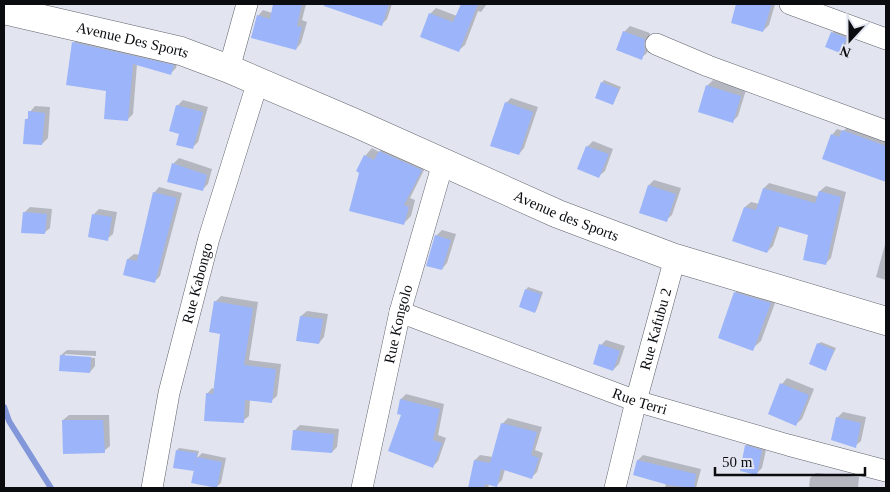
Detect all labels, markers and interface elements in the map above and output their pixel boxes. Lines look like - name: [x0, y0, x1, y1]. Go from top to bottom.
- north arrow: [825, 15, 875, 65]
- street label: Avenue Des Sports: [75, 19, 191, 61]
- text: N: [838, 43, 853, 60]
- street label: Avenue des Sports: [512, 187, 621, 244]
- street label: Rue Kabongo: [179, 241, 215, 325]
- street label: Rue Kongolo: [381, 283, 415, 365]
- street label: Rue Kafubu 2: [637, 286, 674, 372]
- street label: Rue Terri: [610, 385, 669, 418]
- scale bar: [715, 444, 865, 476]
- text: 50 m: [722, 454, 753, 470]

